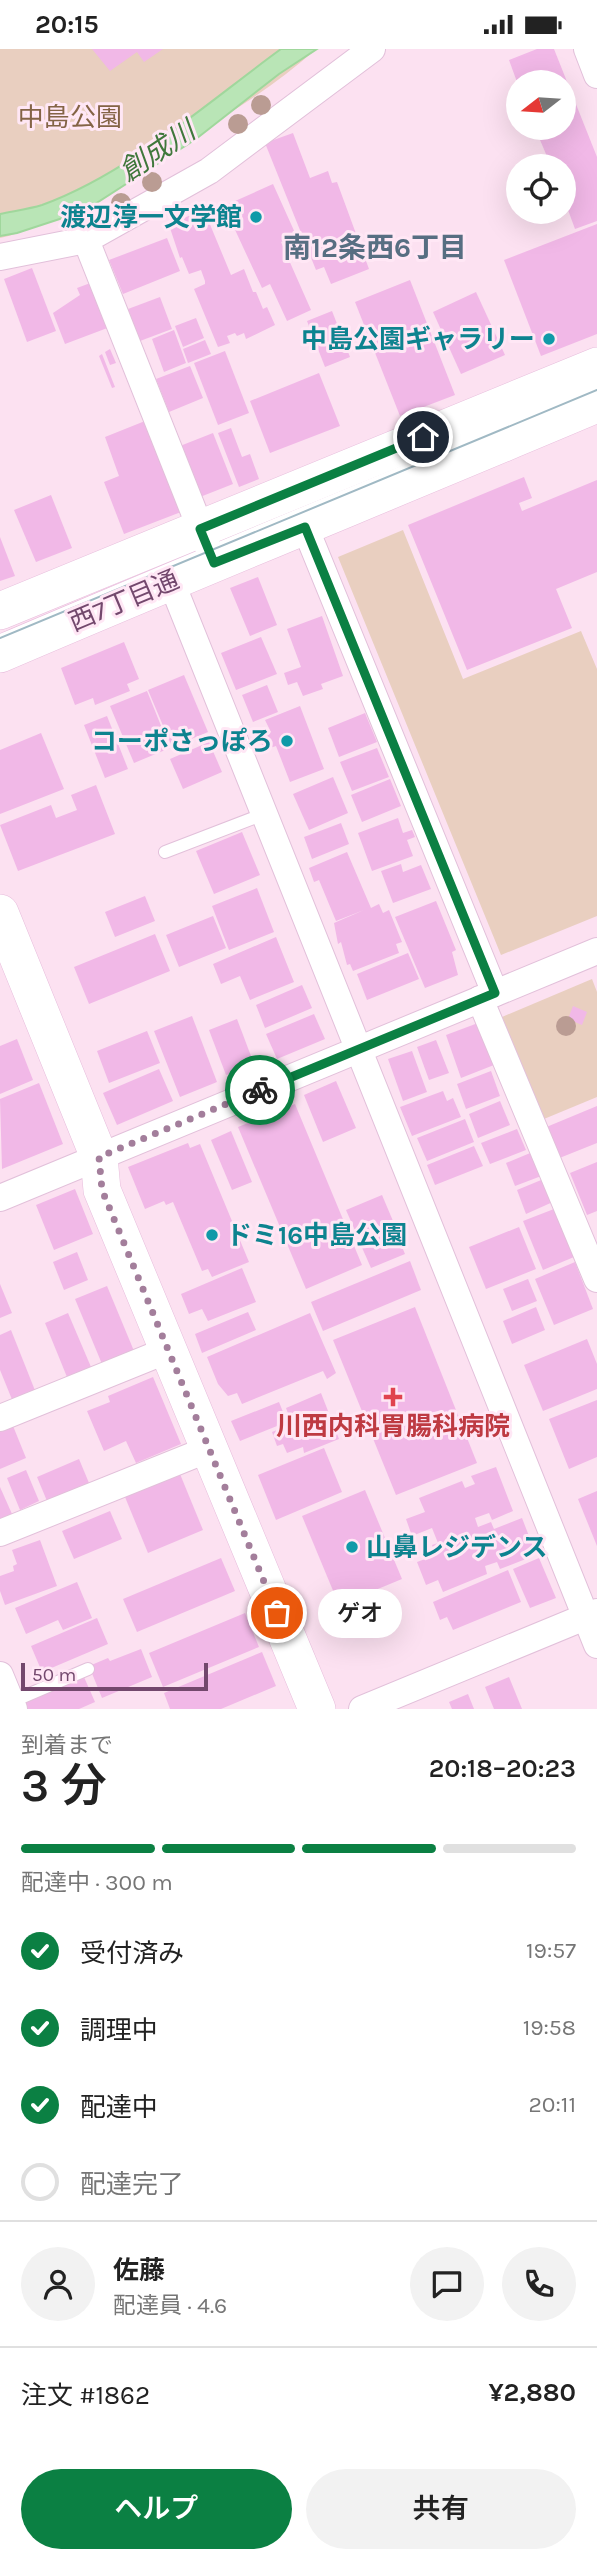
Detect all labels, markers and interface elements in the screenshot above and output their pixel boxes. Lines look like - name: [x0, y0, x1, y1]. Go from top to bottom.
- text: 20:15: [35, 9, 99, 40]
- north arrow: [506, 70, 576, 140]
- map controls: [506, 70, 576, 224]
- park label: 中島公園: [18, 102, 122, 133]
- water label: 創成川: [113, 112, 204, 188]
- button: locate: [506, 154, 576, 224]
- place label: 渡辺淳一文学館: [60, 202, 242, 233]
- marker: 渡辺淳一文学館: [248, 209, 264, 225]
- district label: 南12条西6丁目: [283, 231, 467, 264]
- place label: 中島公園ギャラリー: [301, 324, 535, 355]
- marker: 中島公園ギャラリー: [541, 331, 557, 347]
- pin: [393, 407, 453, 467]
- icon: home: [404, 418, 442, 456]
- street label: 西7丁目通: [64, 564, 184, 638]
- place label: コーポさっぽろ: [91, 726, 273, 757]
- marker: コーポさっぽろ: [279, 733, 295, 749]
- courier: [225, 1055, 295, 1125]
- icon: bike: [241, 1071, 279, 1109]
- place label: ドミ16中島公園: [226, 1220, 407, 1251]
- marker: ドミ16中島公園: [204, 1227, 220, 1243]
- marker: 川西内科胃腸科病院: [383, 1387, 403, 1407]
- place label: 川西内科胃腸科病院: [276, 1411, 510, 1442]
- place label: 山鼻レジデンス: [366, 1532, 547, 1563]
- marker: 山鼻レジデンス: [344, 1539, 360, 1555]
- pin: [247, 1583, 307, 1643]
- callout: ゲオ: [319, 1589, 403, 1637]
- icon: bag: [258, 1594, 296, 1632]
- text: ゲオ: [337, 1600, 383, 1627]
- scale bar: [21, 1660, 208, 1692]
- text: 50 m: [32, 1664, 76, 1686]
- text: 到着まで: [21, 1732, 113, 1759]
- text: 20:18–20:23: [429, 1753, 576, 1784]
- text: 3 分: [21, 1759, 107, 1813]
- text: 配達中 · 300 m: [21, 1869, 173, 1896]
- icon: check: [21, 1932, 59, 1970]
- text: 19:57: [526, 1937, 576, 1964]
- text: 受付済み: [80, 1938, 184, 1969]
- icon: check: [21, 2009, 59, 2047]
- text: 19:58: [523, 2014, 576, 2041]
- text: 調理中: [80, 2015, 158, 2046]
- icon: check: [21, 2086, 59, 2124]
- text: 20:11: [529, 2091, 576, 2118]
- text: 配達中: [80, 2092, 158, 2123]
- text: 配達完了: [80, 2169, 184, 2200]
- button: person: [21, 2247, 95, 2321]
- button: chat: [410, 2247, 484, 2321]
- button: phone: [502, 2247, 576, 2321]
- text: 佐藤: [113, 2255, 165, 2286]
- text: 配達員 · 4.6: [113, 2292, 227, 2319]
- text: ¥2,880: [488, 2377, 576, 2408]
- text: 注文 #1862: [21, 2380, 150, 2411]
- button: ヘルプ: [21, 2469, 292, 2549]
- button: 共有: [306, 2469, 576, 2549]

